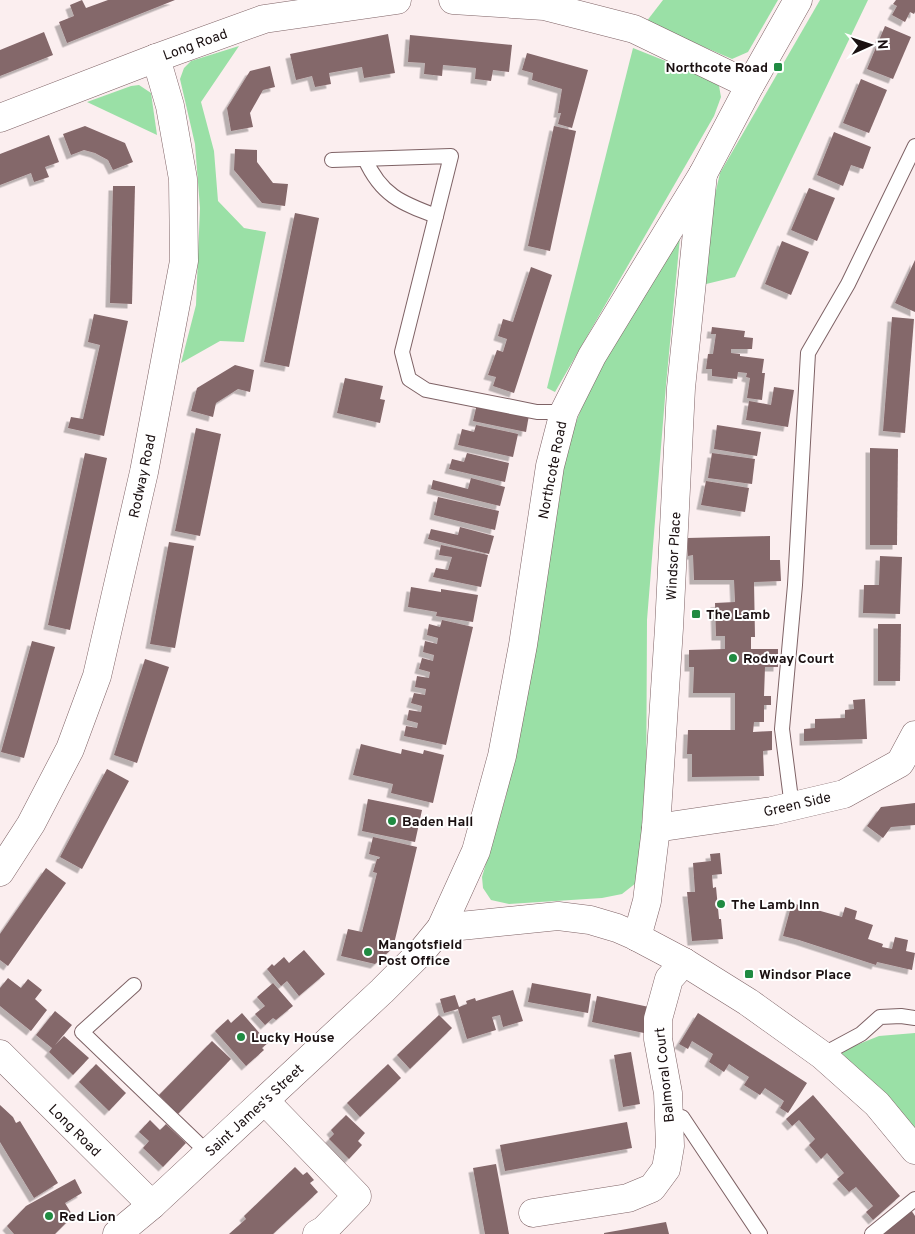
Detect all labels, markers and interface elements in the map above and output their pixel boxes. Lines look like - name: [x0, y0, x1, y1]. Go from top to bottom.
- north arrow: [845, 20, 895, 70]
- street label: Long Road: [161, 26, 230, 65]
- text: N: [873, 39, 890, 50]
- place label: Northcote Road: [665, 60, 768, 77]
- marker: Northcote Road: [772, 61, 784, 73]
- street label: Northcote Road: [536, 420, 571, 521]
- street label: Rodway Road: [126, 433, 161, 520]
- street label: Windsor Place: [664, 511, 685, 601]
- place label: The Lamb: [706, 607, 770, 624]
- marker: The Lamb: [690, 608, 702, 620]
- place label: Rodway Court: [743, 651, 834, 668]
- marker: Rodway Court: [727, 652, 739, 664]
- street label: Green Side: [762, 789, 833, 821]
- place label: Baden Hall: [402, 814, 473, 831]
- marker: Baden Hall: [386, 815, 398, 827]
- place label: The Lamb Inn: [731, 897, 820, 914]
- marker: The Lamb Inn: [715, 898, 727, 910]
- place label: Mangotsfield Post Office: [378, 937, 462, 970]
- marker: Mangotsfield Post Office: [362, 946, 374, 958]
- place label: Windsor Place: [759, 967, 852, 984]
- marker: Windsor Place: [743, 968, 755, 980]
- street label: Balmoral Court: [652, 1026, 679, 1123]
- place label: Lucky House: [251, 1030, 335, 1047]
- marker: Lucky House: [235, 1031, 247, 1043]
- street label: Saint James's Street: [202, 1061, 308, 1161]
- street label: Long Road: [44, 1101, 104, 1161]
- place label: Red Lion: [59, 1209, 116, 1226]
- marker: Red Lion: [43, 1210, 55, 1222]

